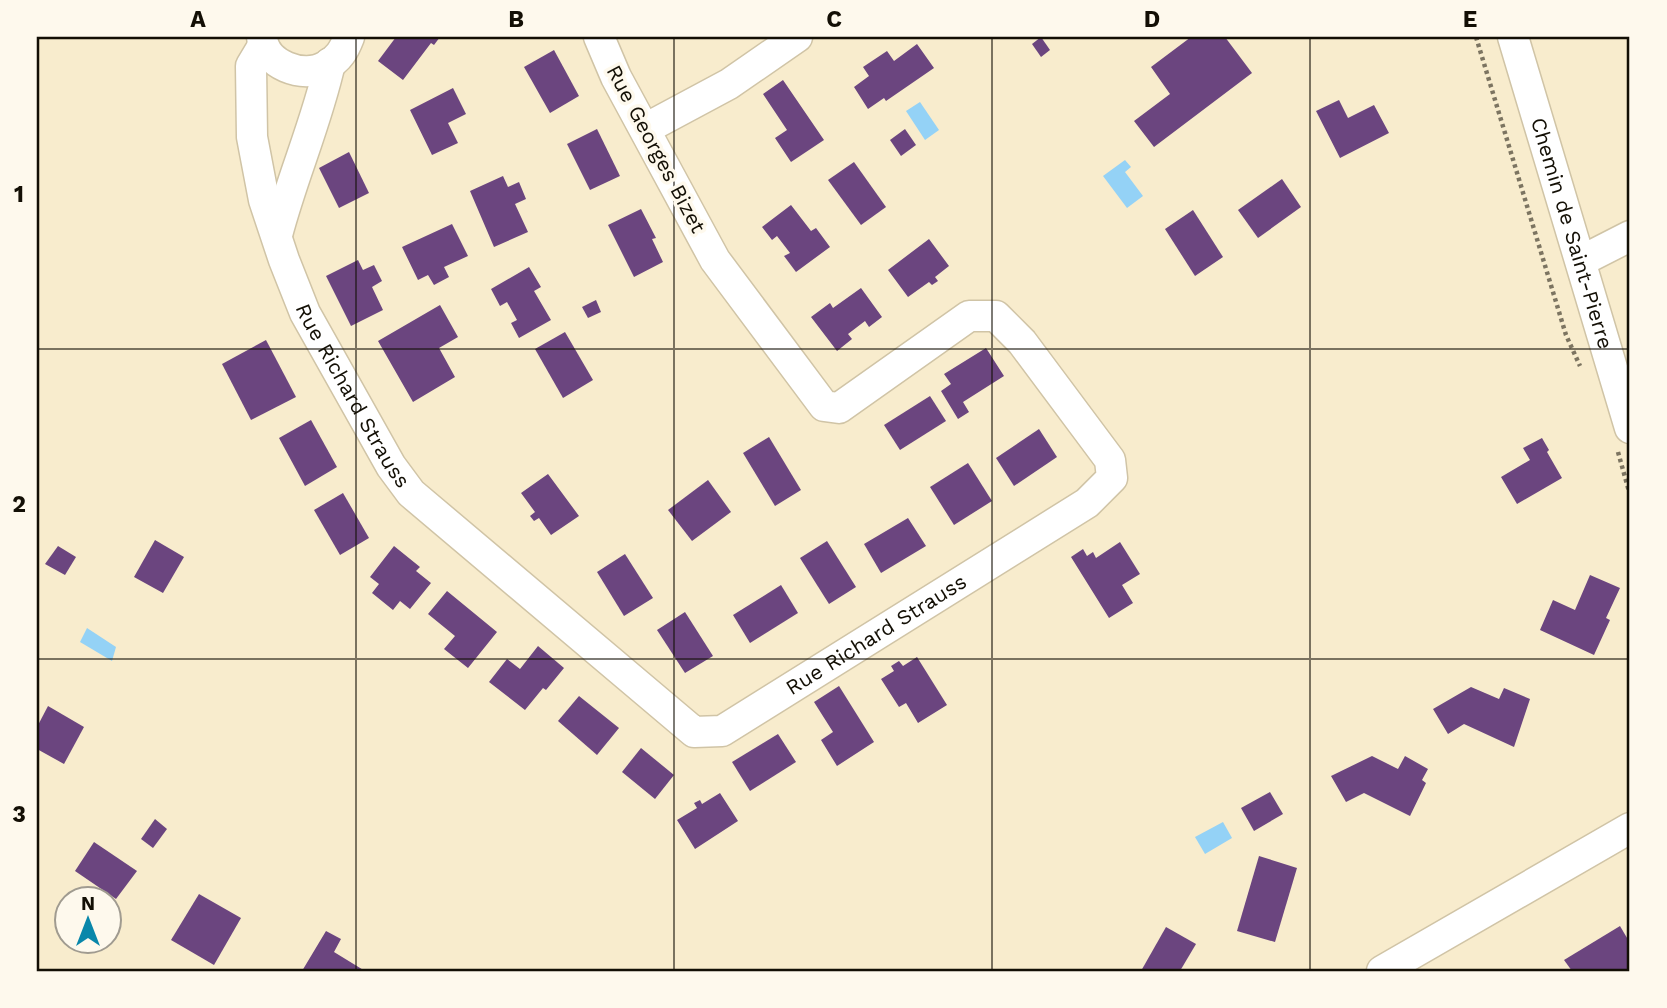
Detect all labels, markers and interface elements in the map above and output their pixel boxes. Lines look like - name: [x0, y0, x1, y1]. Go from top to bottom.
- text: A: [190, 6, 206, 33]
- text: B: [508, 6, 524, 33]
- text: C: [826, 6, 842, 33]
- text: D: [1144, 6, 1160, 33]
- text: E: [1463, 6, 1477, 33]
- street label: Rue Georges Bizet: [602, 61, 711, 237]
- street label: Chemin de Saint-Pierre: [1526, 115, 1619, 352]
- text: 1: [14, 181, 24, 208]
- street label: Rue Richard Strauss: [291, 300, 416, 492]
- text: 2: [12, 491, 26, 518]
- street label: Rue Richard Strauss: [781, 569, 971, 700]
- text: 3: [12, 801, 26, 828]
- north arrow: [52, 886, 122, 956]
- text: N: [81, 892, 95, 915]

